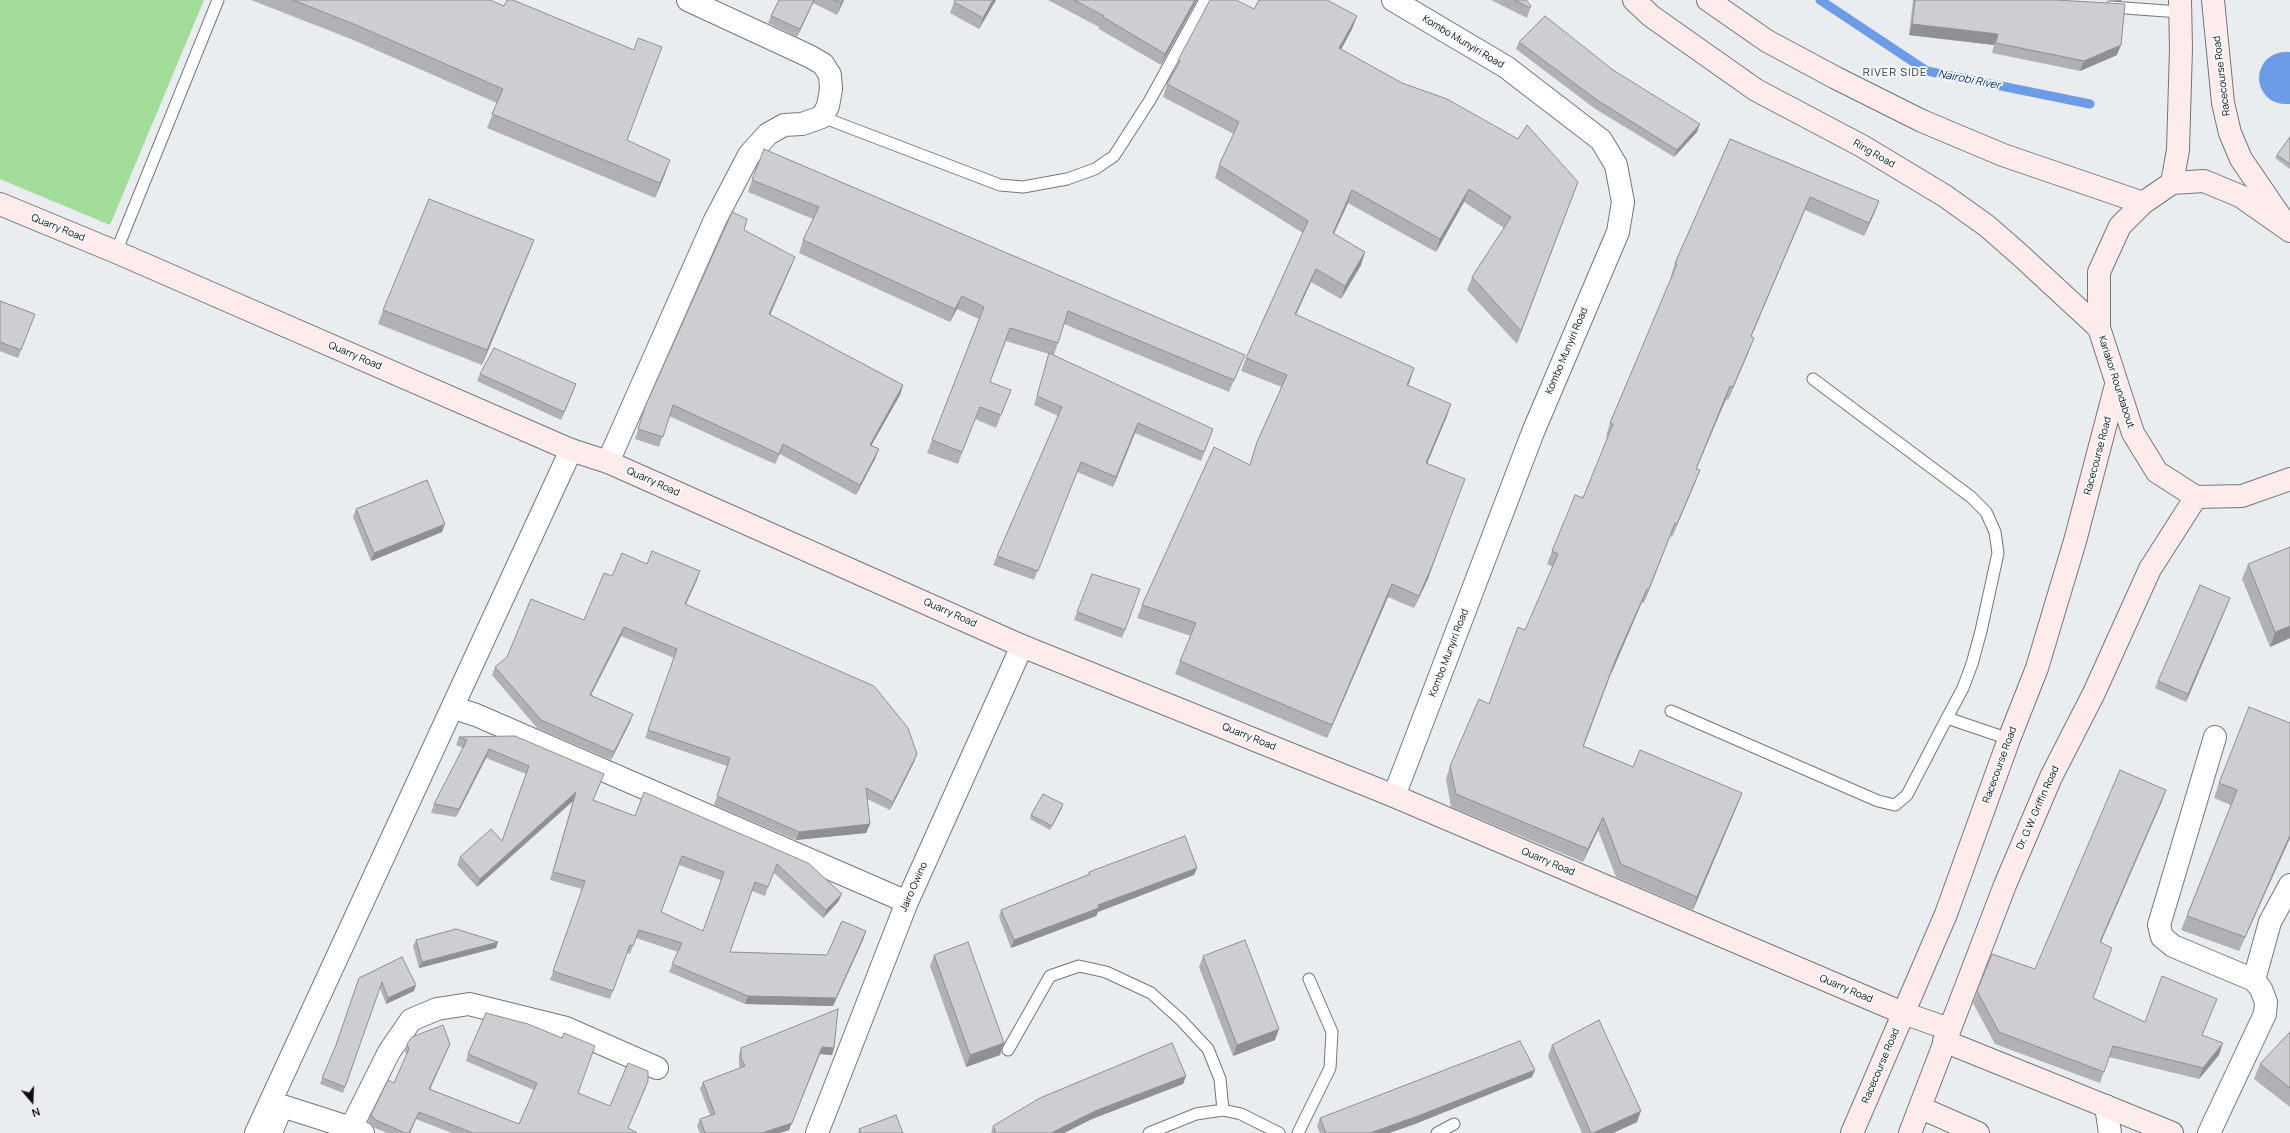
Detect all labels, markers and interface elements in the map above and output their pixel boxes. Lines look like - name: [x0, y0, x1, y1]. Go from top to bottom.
- street label: Kombo Munyiri Road: [1420, 13, 1506, 71]
- street label: Racecourse Road: [2211, 35, 2233, 117]
- district label: RIVER SIDE: [1863, 66, 1927, 80]
- water label: Nairobi River: [1937, 67, 2001, 93]
- street label: Ring Road: [1851, 137, 1897, 171]
- street label: Quarry Road: [29, 212, 87, 244]
- street label: Kombo Munyiri Road: [1543, 306, 1591, 396]
- street label: Kariakor Roundabout: [2095, 334, 2137, 430]
- street label: Quarry Road: [326, 339, 384, 373]
- street label: Racecourse Road: [2082, 416, 2114, 496]
- street label: Quarry Road: [625, 465, 681, 499]
- street label: Quarry Road: [922, 596, 978, 630]
- street label: Kombo Munyiri Road: [1427, 607, 1471, 699]
- street label: Quarry Road: [1220, 721, 1278, 753]
- street label: Racecourse Road: [1981, 725, 2019, 805]
- street label: Dr. G.W. Griffin Road: [2014, 764, 2062, 852]
- street label: Quarry Road: [1519, 845, 1577, 879]
- street label: Jairo Owino: [898, 860, 930, 914]
- street label: Quarry Road: [1817, 972, 1875, 1006]
- street label: Racecourse Road: [1860, 1027, 1902, 1105]
- north arrow: [12, 1081, 52, 1121]
- text: N: [30, 1104, 42, 1121]

